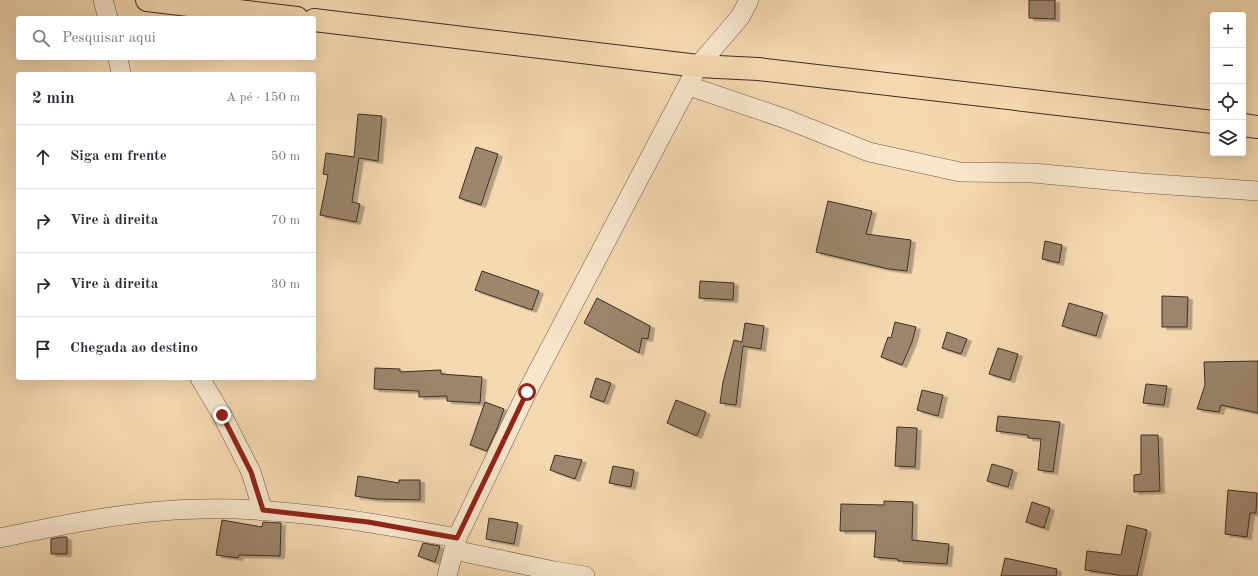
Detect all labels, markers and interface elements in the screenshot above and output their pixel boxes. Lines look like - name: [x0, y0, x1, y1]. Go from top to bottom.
- map controls: [1210, 12, 1246, 156]
- button: +: [1210, 12, 1246, 48]
- search box: [16, 16, 316, 60]
- icon: search: [30, 27, 52, 49]
- text: Pesquisar aqui: [62, 31, 156, 46]
- button: −: [1210, 48, 1246, 84]
- button: locate: [1210, 84, 1246, 120]
- text: 2 min: [32, 90, 75, 107]
- text: A pé · 150 m: [226, 91, 300, 104]
- button: layers: [1210, 120, 1246, 156]
- icon: ahead: [32, 146, 54, 168]
- text: Siga em frente: [70, 149, 167, 164]
- text: 50 m: [271, 150, 300, 163]
- icon: right: [32, 210, 54, 232]
- text: Vire à direita: [70, 213, 158, 228]
- text: 70 m: [271, 214, 300, 227]
- icon: right: [32, 274, 54, 296]
- text: Vire à direita: [70, 277, 158, 292]
- text: 30 m: [271, 278, 300, 291]
- icon: arrive: [32, 338, 54, 360]
- text: Chegada ao destino: [70, 341, 198, 356]
- route start: [518, 383, 536, 401]
- route end: [213, 406, 231, 424]

